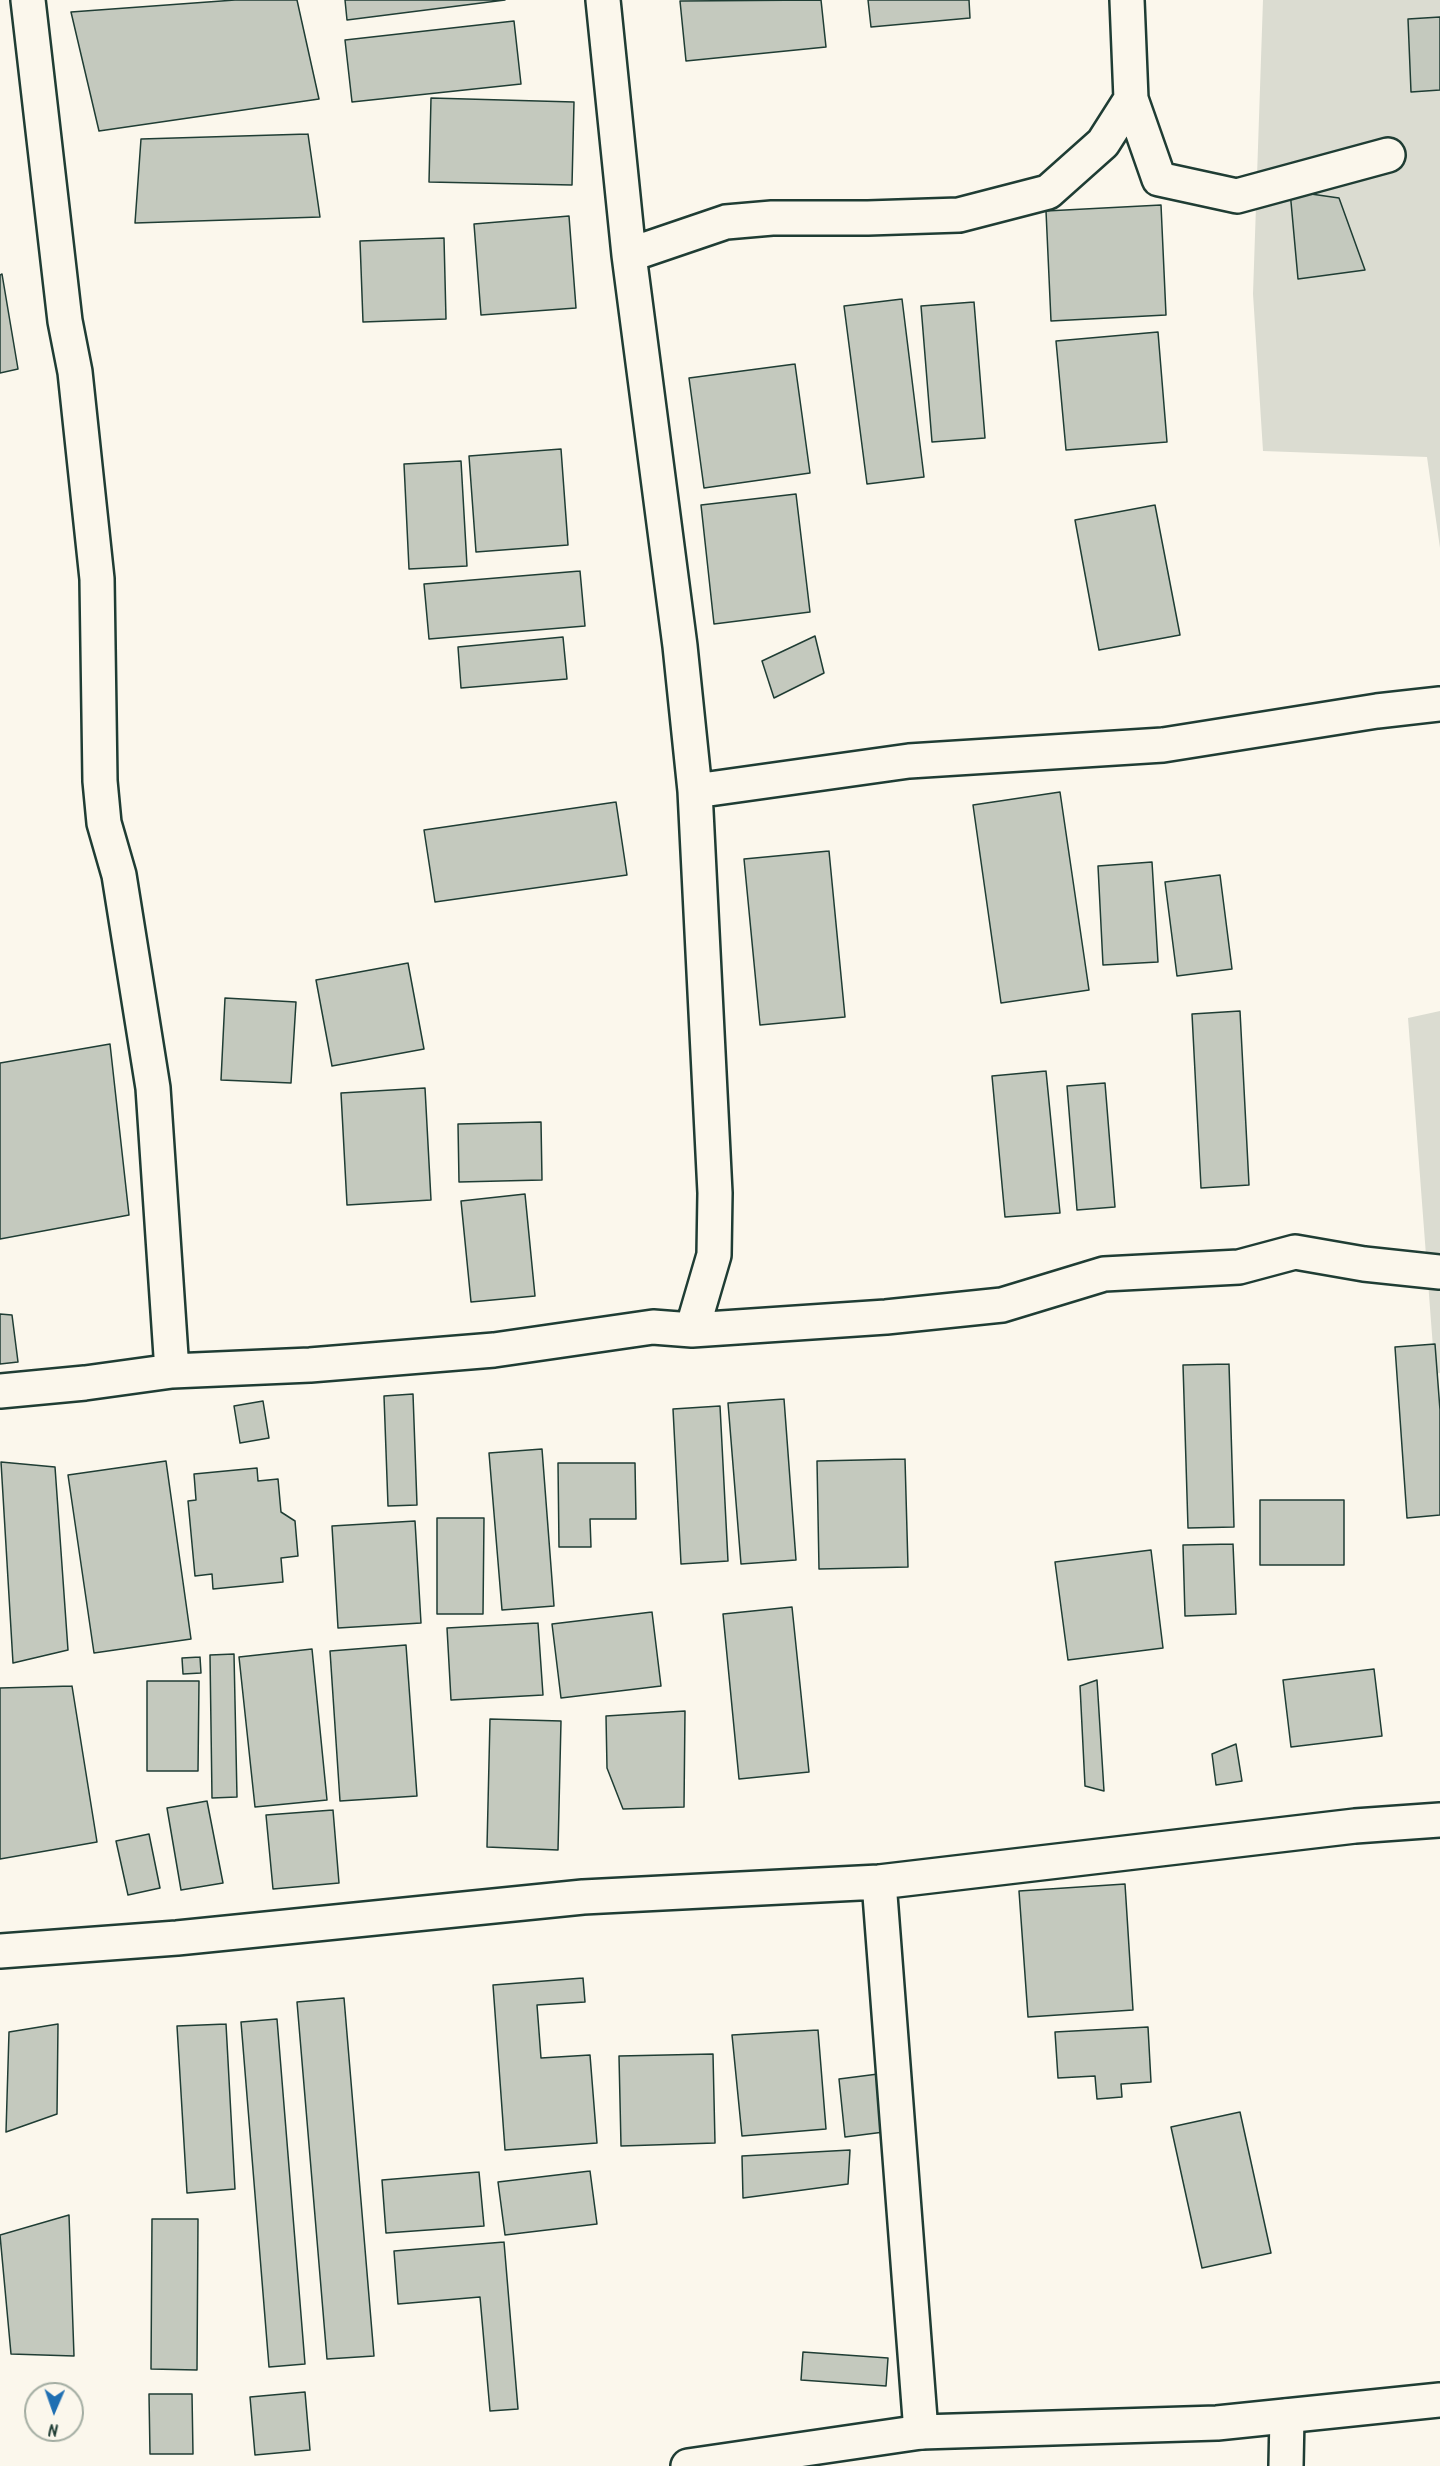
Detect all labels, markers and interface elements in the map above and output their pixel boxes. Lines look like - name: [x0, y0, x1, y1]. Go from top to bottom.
- north arrow: [24, 2382, 84, 2442]
- text: N: [48, 2416, 59, 2441]

